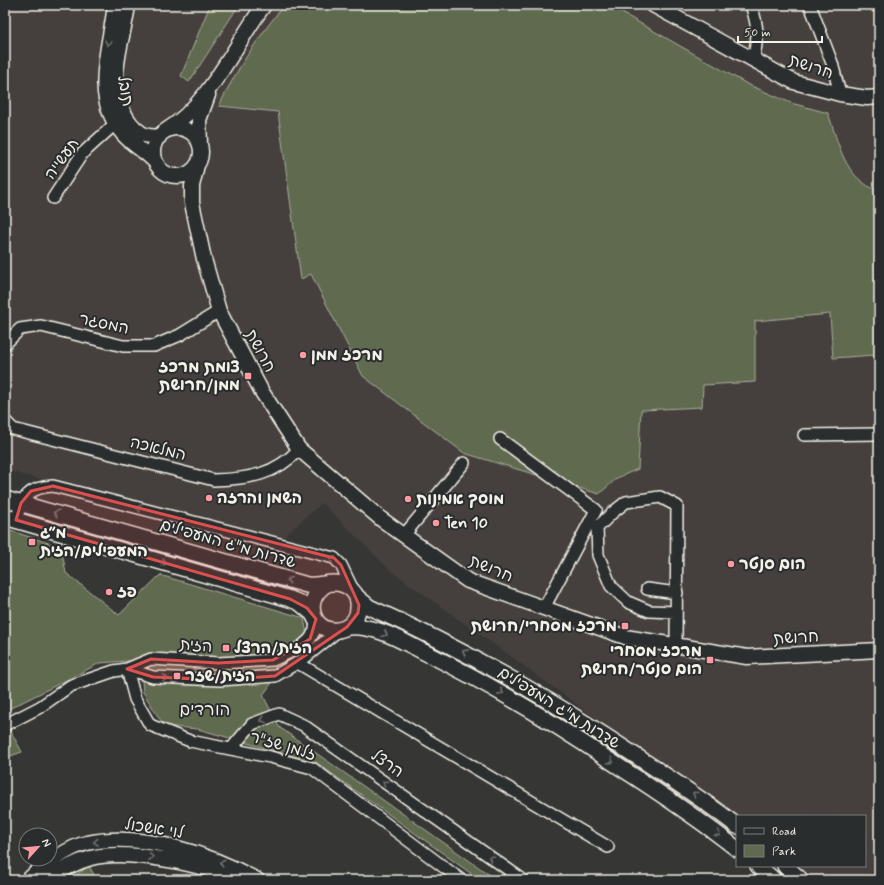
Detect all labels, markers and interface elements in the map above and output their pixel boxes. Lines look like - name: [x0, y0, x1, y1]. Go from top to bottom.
- scale bar: [738, 18, 822, 44]
- text: 50 m: [744, 25, 771, 41]
- one-way arrow: [105, 40, 113, 47]
- street label: חרושת: [786, 50, 836, 84]
- street label: תובל: [112, 74, 138, 108]
- street label: תעשייה: [40, 134, 84, 184]
- street label: המסגר: [77, 308, 131, 340]
- street label: חרושת: [240, 326, 280, 376]
- place label: מרכז ממן: [311, 345, 383, 366]
- marker: מרכז ממן: [298, 350, 308, 360]
- place label: צומת מרכז ממן/חרושת: [159, 357, 240, 396]
- marker: צומת מרכז ממן/חרושת: [243, 371, 253, 381]
- street label: המלאכה: [128, 432, 188, 466]
- place label: השמן והרזה: [217, 488, 302, 509]
- place label: מוסך אמינות: [416, 489, 504, 510]
- marker: השמן והרזה: [204, 493, 214, 503]
- marker: מוסך אמינות: [403, 494, 413, 504]
- one-way arrow: [136, 505, 142, 513]
- one-way arrow: [53, 509, 60, 518]
- place label: Ten 10: [444, 513, 488, 534]
- street label: שדרות מ"ג המעפילים: [158, 515, 298, 573]
- marker: Ten 10: [431, 518, 441, 528]
- place label: מ״ג המעפילים/הזית: [39, 523, 148, 562]
- marker: מ״ג המעפילים/הזית: [27, 537, 37, 547]
- street label: חרושת: [466, 550, 516, 588]
- place label: הום סנטר: [739, 554, 806, 575]
- one-way arrow: [329, 556, 336, 564]
- one-way arrow: [160, 558, 167, 567]
- marker: הום סנטר: [726, 559, 736, 569]
- one-way arrow: [285, 576, 292, 585]
- place label: פז: [117, 582, 137, 603]
- marker: פז: [104, 587, 114, 597]
- place label: מרכז מסחרי/חרושת: [471, 616, 617, 637]
- marker: מרכז מסחרי/חרושת: [620, 621, 630, 631]
- street label: חרושת: [773, 626, 819, 650]
- one-way arrow: [380, 629, 388, 637]
- street label: הזית: [178, 634, 213, 658]
- place label: הזית/הרצל: [234, 638, 312, 659]
- place label: מרכז מסחרי הום סנטר/חרושת: [581, 641, 702, 680]
- marker: הזית/הרצל: [221, 643, 231, 653]
- one-way arrow: [462, 650, 469, 657]
- marker: מרכז מסחרי הום סנטר/חרושת: [705, 655, 715, 665]
- street label: שדרות מ"ג המעפילים: [494, 662, 624, 754]
- place label: הזית/שזר: [185, 666, 255, 687]
- marker: הזית/שזר: [172, 671, 182, 681]
- one-way arrow: [162, 673, 168, 682]
- one-way arrow: [497, 688, 504, 695]
- district label: הורדים: [180, 699, 230, 721]
- one-way arrow: [259, 716, 266, 724]
- street label: זלמן שז"ר: [248, 727, 318, 765]
- street label: הרצל: [367, 745, 407, 783]
- one-way arrow: [607, 756, 614, 764]
- one-way arrow: [382, 780, 389, 787]
- one-way arrow: [692, 792, 699, 799]
- street label: לוי אשכול: [123, 814, 186, 844]
- legend: [736, 815, 866, 867]
- text: Road: [772, 824, 796, 840]
- north arrow: [18, 827, 58, 867]
- one-way arrow: [714, 830, 721, 837]
- text: N: [38, 836, 54, 849]
- one-way arrow: [93, 837, 99, 846]
- text: Park: [772, 844, 796, 860]
- one-way arrow: [148, 853, 154, 862]
- one-way arrow: [489, 855, 496, 862]
- one-way arrow: [219, 859, 226, 868]

